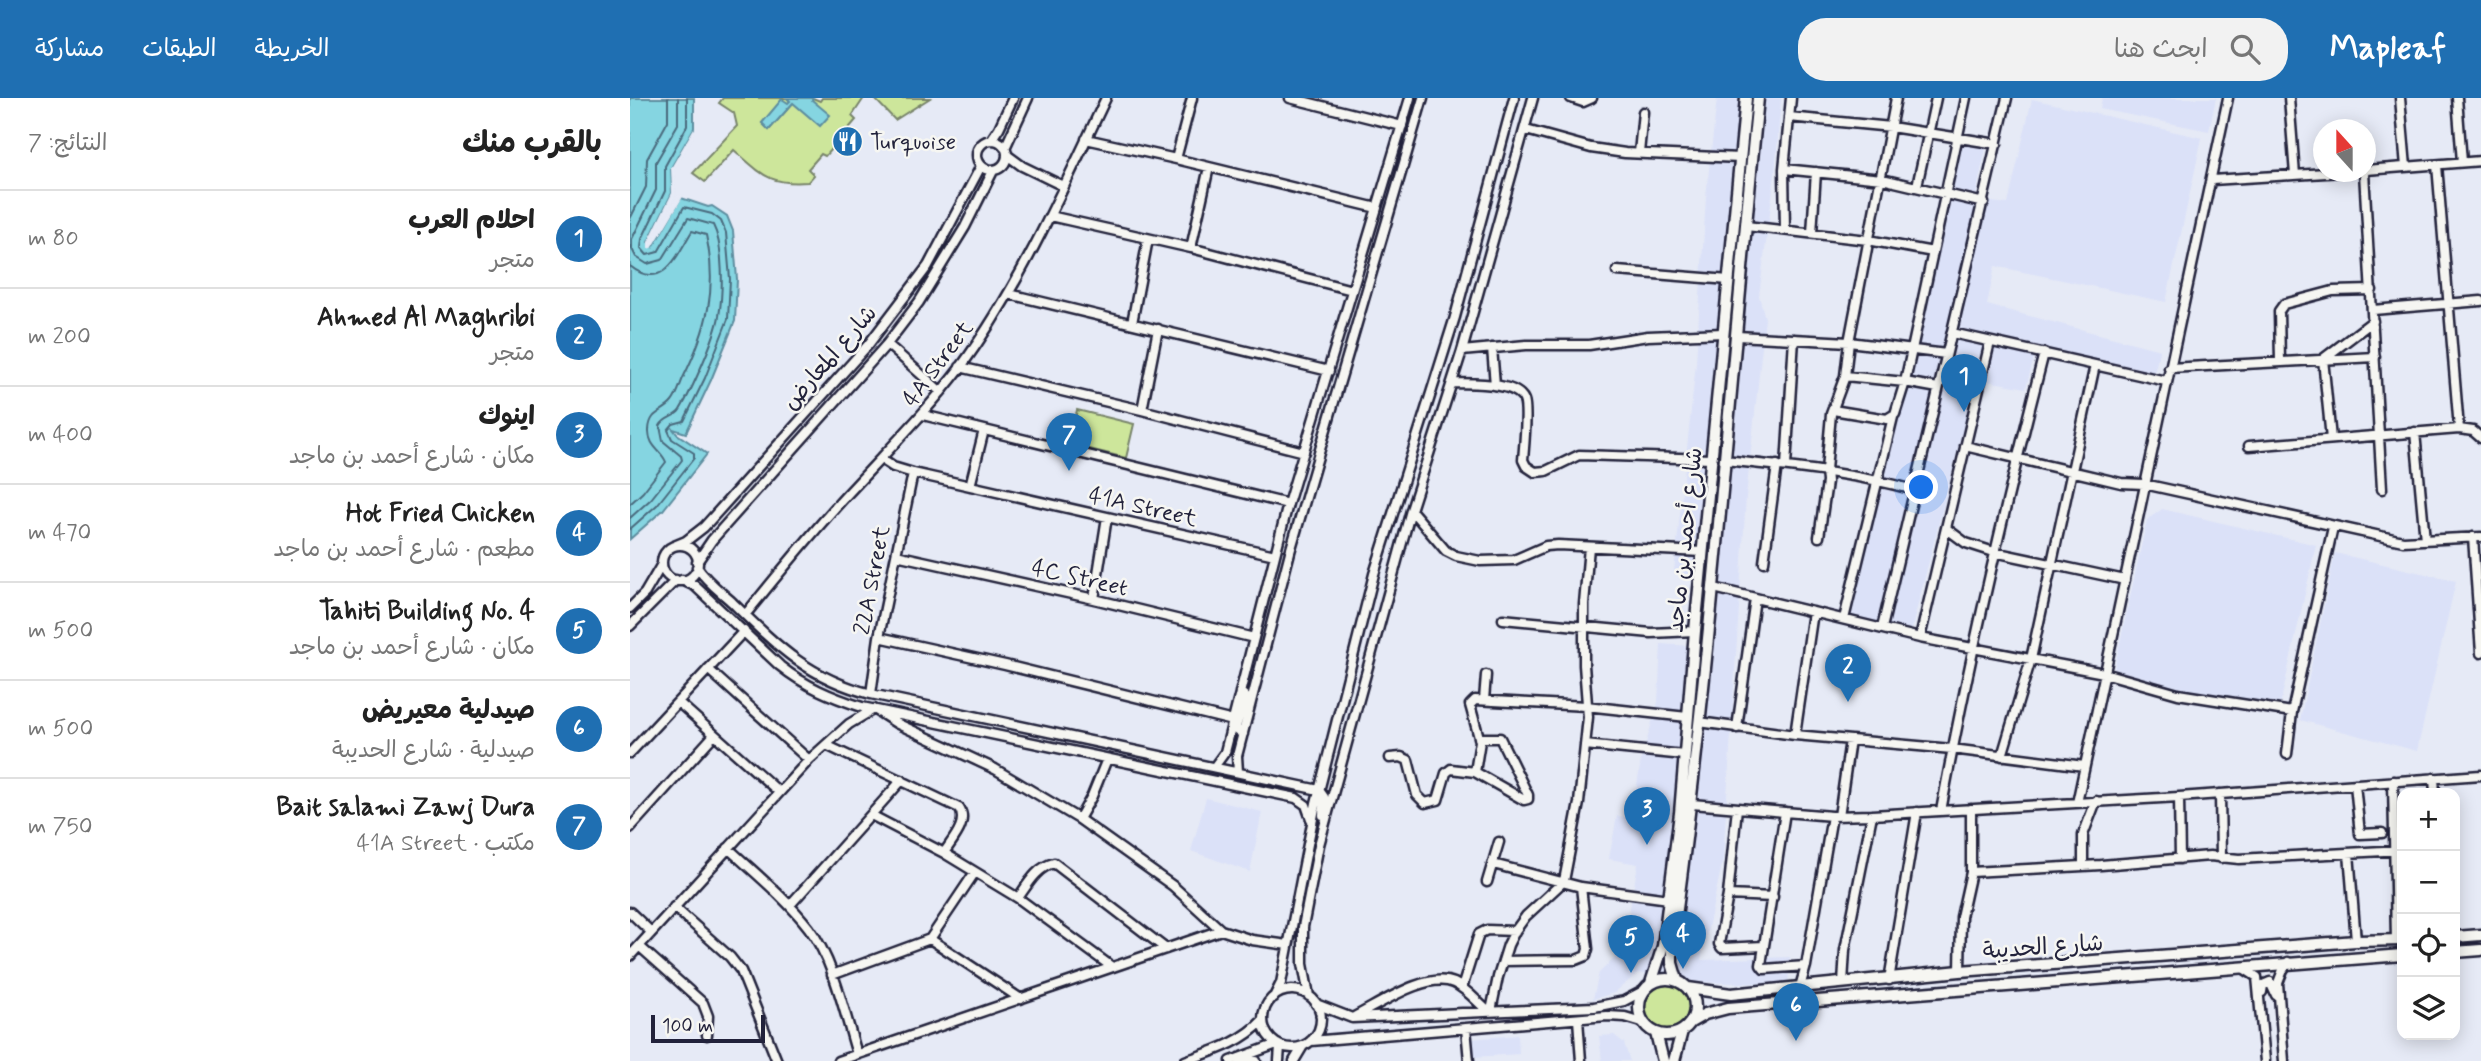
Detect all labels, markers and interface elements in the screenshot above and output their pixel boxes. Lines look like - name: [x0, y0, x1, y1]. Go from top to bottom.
- search box: [1798, 18, 2288, 81]
- text: Mapleaf: [2330, 27, 2446, 71]
- icon: search: [2226, 30, 2264, 68]
- text: ابحث هنا: [2114, 33, 2208, 67]
- text: مشاركة: [35, 34, 104, 65]
- text: الطبقات: [142, 34, 217, 65]
- text: الخريطة: [255, 34, 329, 65]
- north arrow: [2313, 119, 2376, 182]
- text: بالقرب منك: [462, 124, 602, 163]
- restaurant icon: Turquoise: [830, 124, 864, 158]
- place label: Turquoise: [870, 128, 956, 158]
- text: النتائج: 7: [28, 129, 107, 159]
- text: احلام العرب: [408, 204, 535, 238]
- text: 80 m: [28, 224, 79, 254]
- text: 1: [574, 224, 584, 254]
- text: متجر: [490, 246, 535, 276]
- street label: شارع المعارض: [777, 299, 884, 417]
- text: Ahmed Al Maghribi: [317, 301, 535, 335]
- street label: 4A Street: [896, 315, 981, 413]
- text: 200 m: [28, 322, 91, 352]
- text: 2: [573, 322, 585, 352]
- text: متجر: [490, 339, 535, 369]
- pin: 1: [1941, 354, 1987, 412]
- text: اينوك: [479, 400, 535, 434]
- pin: 7: [1046, 413, 1092, 471]
- text: 400 m: [28, 420, 93, 450]
- text: 3: [574, 420, 584, 450]
- text: مكان · شارع أحمد بن ماجد: [289, 442, 535, 472]
- street label: شارع أحمد بن ماجد: [1660, 446, 1711, 634]
- your location: [1904, 470, 1938, 504]
- street label: 41A Street: [1085, 481, 1200, 535]
- text: Hot Fried Chicken: [346, 497, 535, 531]
- text: 470 m: [28, 518, 91, 548]
- text: 4: [572, 518, 586, 548]
- street label: 22A Street: [848, 523, 898, 637]
- text: مطعم · شارع أحمد بن ماجد: [273, 535, 535, 565]
- street label: 4C Street: [1029, 553, 1131, 605]
- text: Tahiti Building No. 4: [319, 595, 535, 629]
- text: 500 m: [28, 616, 93, 646]
- text: 5: [572, 616, 586, 646]
- text: مكان · شارع أحمد بن ماجد: [289, 633, 535, 663]
- pin: 2: [1825, 644, 1871, 702]
- text: صيدلية معيريض: [362, 694, 535, 728]
- text: 500 m: [28, 714, 93, 744]
- text: 6: [573, 714, 585, 744]
- text: صيدلية · شارع الحديبة: [332, 736, 535, 766]
- pin: 3: [1624, 787, 1670, 845]
- map controls: [2397, 788, 2460, 1040]
- button: +: [2397, 788, 2460, 851]
- text: Bait salami Zawj Dura: [276, 791, 535, 825]
- text: 750 m: [28, 812, 93, 842]
- text: 7: [572, 812, 586, 842]
- text: مكتب · 41A Street: [357, 829, 535, 859]
- button: −: [2397, 851, 2460, 914]
- pin: 4: [1660, 911, 1706, 969]
- button: locate: [2397, 914, 2460, 977]
- pin: 5: [1608, 915, 1654, 973]
- street label: شارع الحديبة: [1982, 929, 2104, 967]
- button: layers: [2397, 977, 2460, 1040]
- pin: 6: [1773, 983, 1819, 1041]
- scale bar: [651, 1012, 765, 1044]
- text: 100 m: [662, 1014, 713, 1039]

